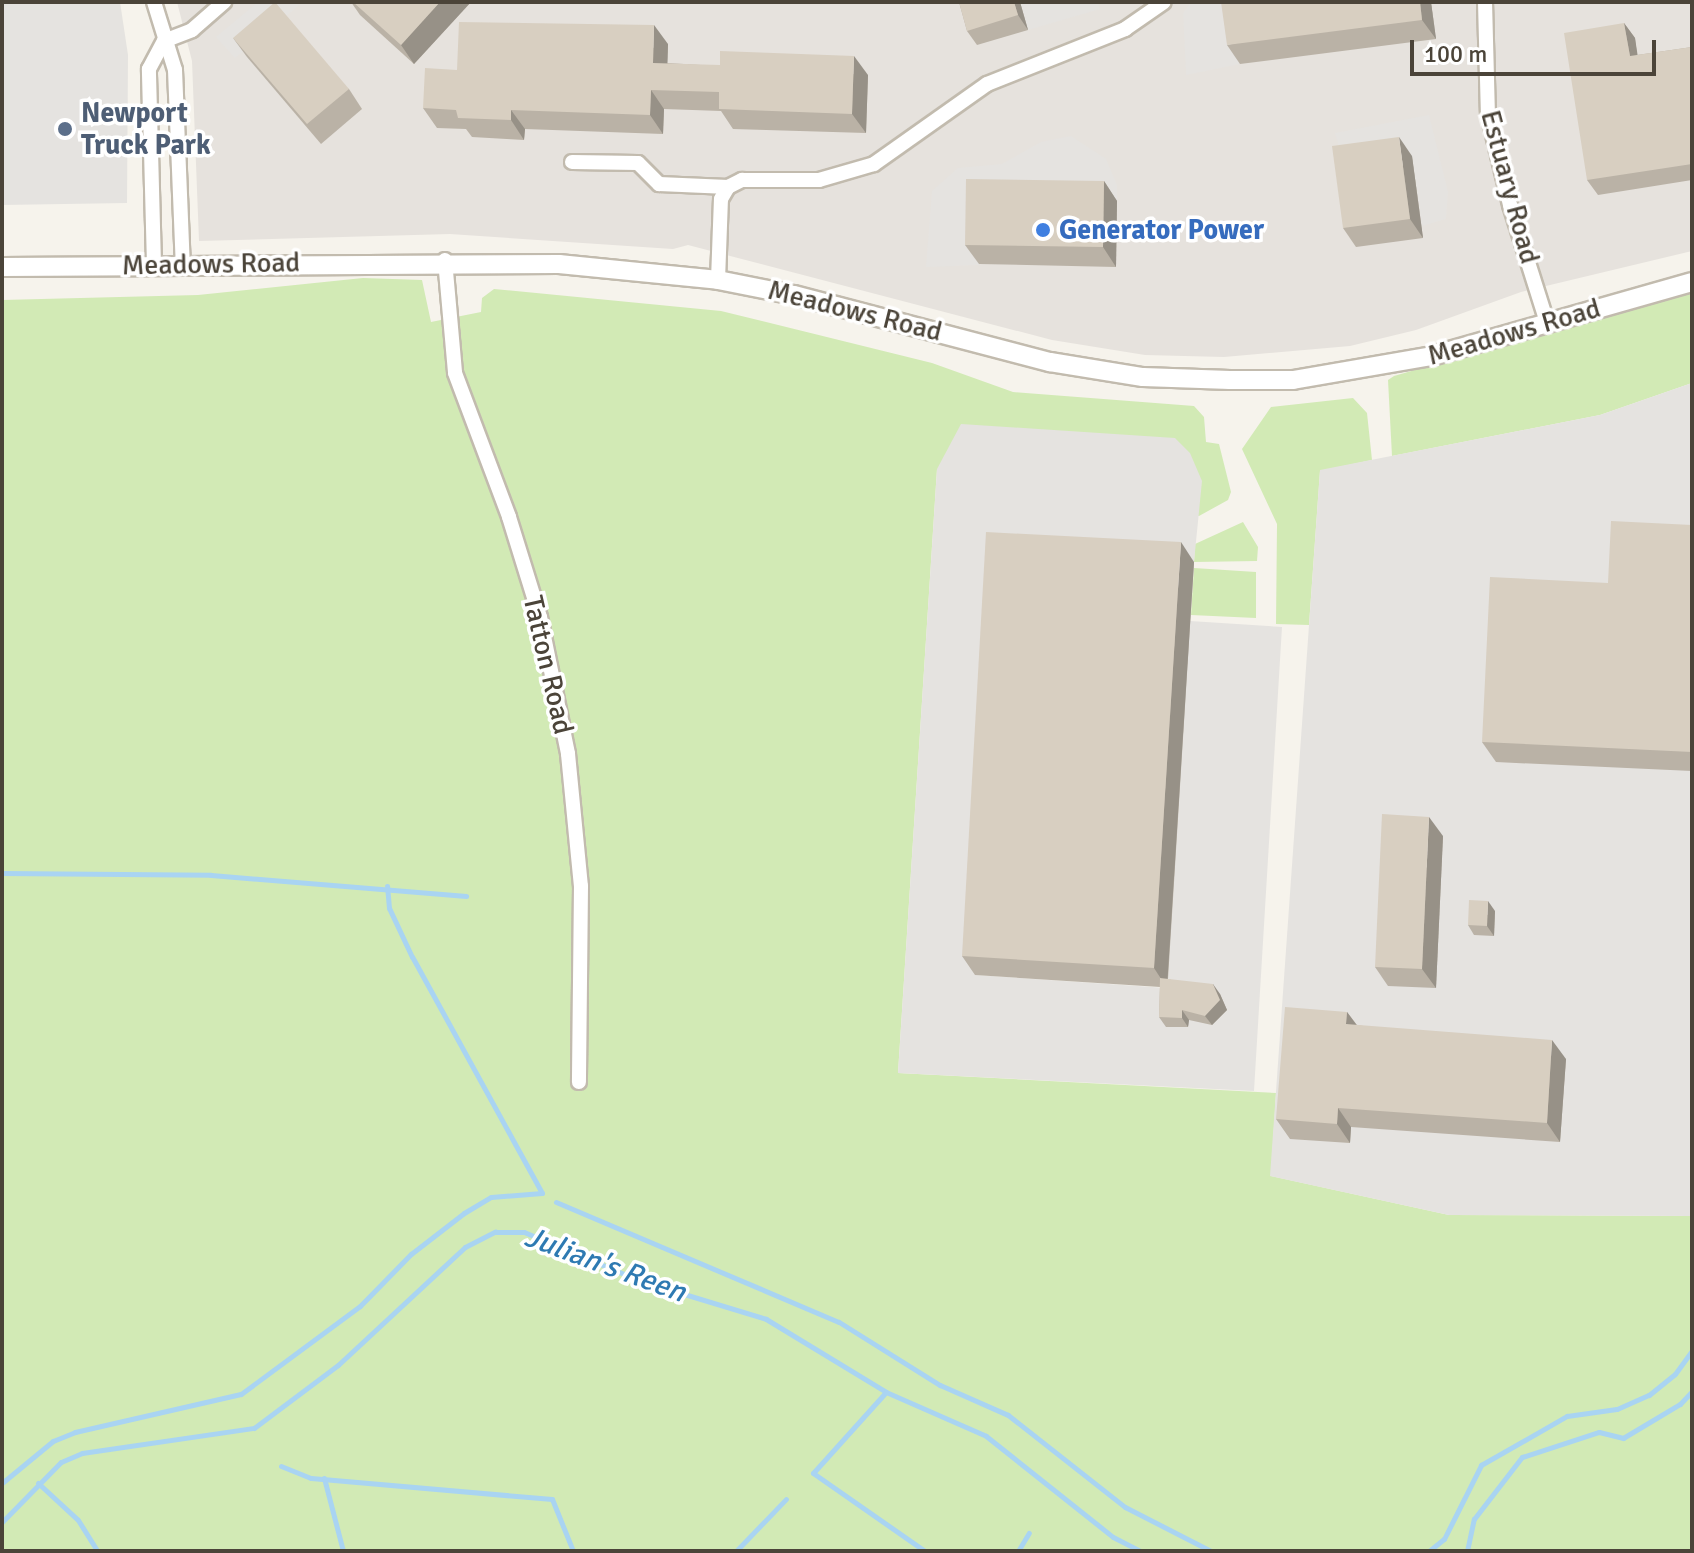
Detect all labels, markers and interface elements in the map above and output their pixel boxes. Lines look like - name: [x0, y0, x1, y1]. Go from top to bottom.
- scale bar: [1414, 24, 1660, 74]
- text: 100 m: [1424, 39, 1487, 69]
- place label: Newport Truck Park: [81, 96, 211, 162]
- street label: Estuary Road: [1473, 107, 1547, 267]
- marker: Newport Truck Park: [56, 120, 74, 138]
- place label: Generator Power: [1059, 213, 1264, 247]
- marker: Generator Power: [1034, 221, 1052, 239]
- street label: Meadows Road: [122, 246, 300, 282]
- street label: Meadows Road: [764, 273, 946, 349]
- street label: Meadows Road: [1424, 291, 1604, 373]
- street label: Tatton Road: [516, 593, 580, 737]
- water label: Julian's Reen: [520, 1219, 690, 1311]

